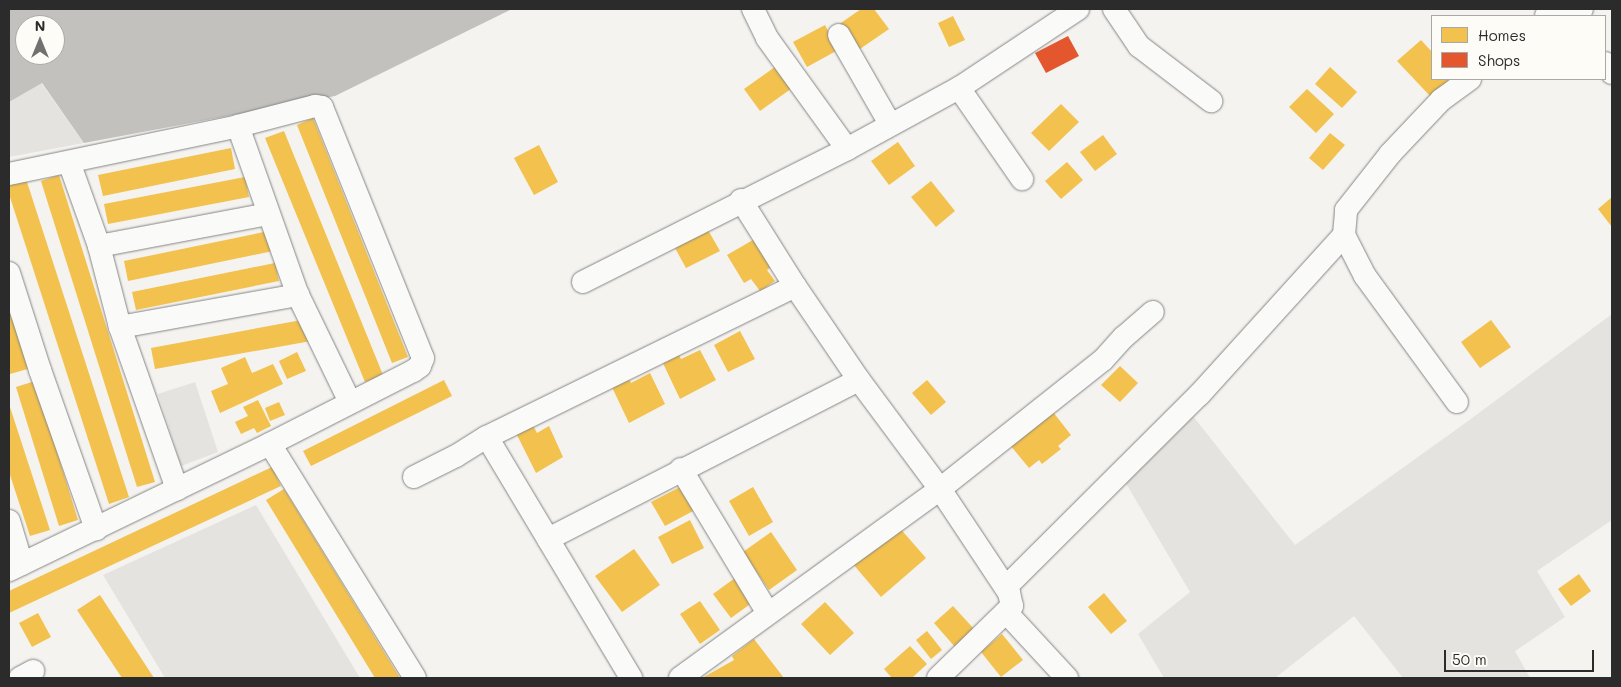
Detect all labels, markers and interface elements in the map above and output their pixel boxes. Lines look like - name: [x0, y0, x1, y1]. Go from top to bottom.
- north arrow: [15, 15, 65, 65]
- legend: [1431, 15, 1606, 80]
- text: N: [35, 16, 45, 35]
- text: Homes: [1478, 25, 1526, 45]
- text: Shops: [1478, 50, 1520, 70]
- scale bar: [1446, 640, 1596, 672]
- text: 50 m: [1452, 649, 1487, 669]

